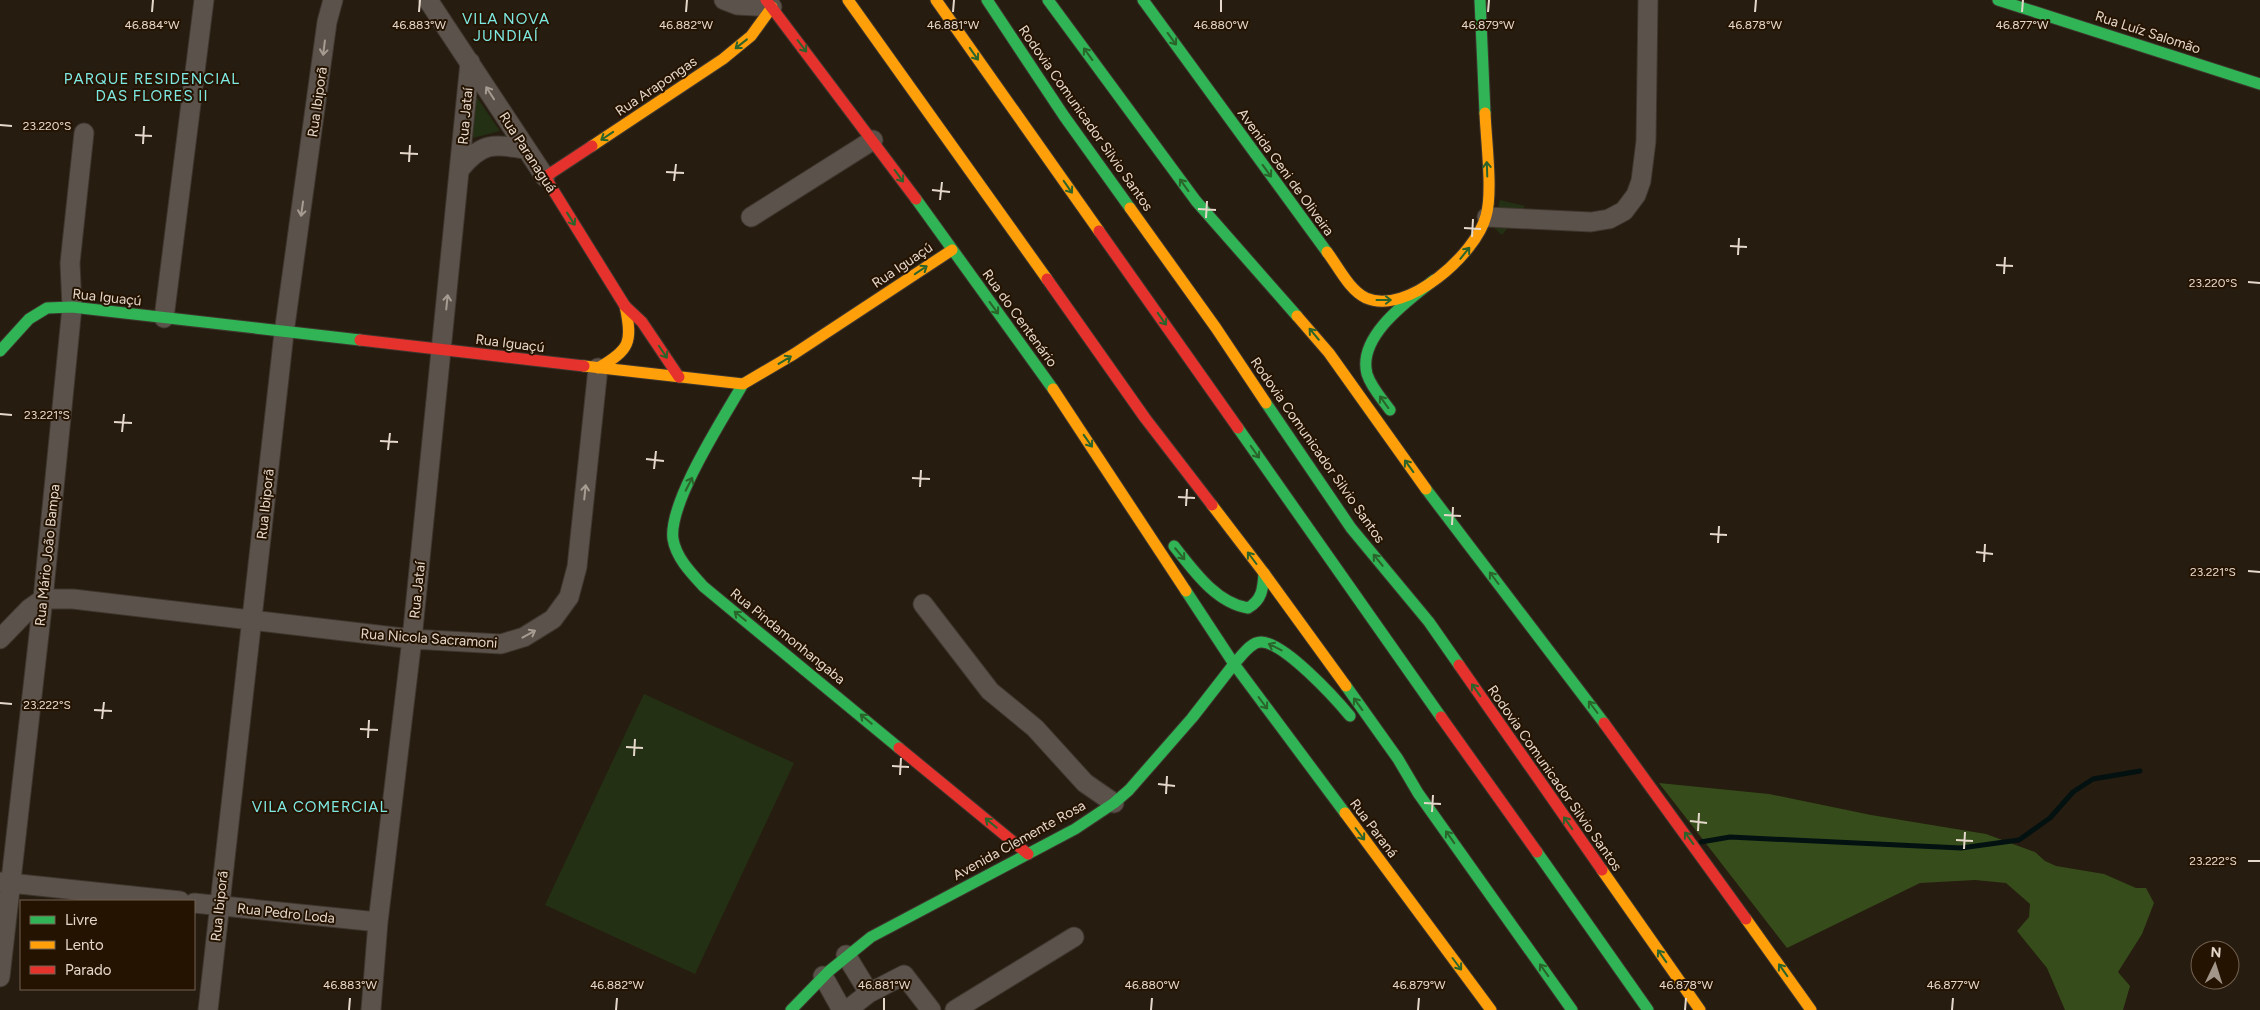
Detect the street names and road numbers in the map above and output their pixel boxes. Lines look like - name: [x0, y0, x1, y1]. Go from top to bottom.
- street label: Rua Luíz Salomão: [2093, 7, 2203, 58]
- street label: Rodovia Comunicador Silvio Santos: [1015, 22, 1156, 214]
- street label: Rua Arapongas: [612, 53, 700, 120]
- street label: Rua Ibiporã: [304, 66, 331, 138]
- street label: Rua Jataí: [455, 86, 477, 145]
- street label: Avenida Geni de Oliveira: [1234, 105, 1337, 239]
- street label: Rua Paranaguá: [495, 109, 560, 196]
- street label: Rua Iguaçú: [869, 239, 936, 292]
- street label: Rua do Centenário: [978, 266, 1061, 370]
- street label: Rua Iguaçú: [71, 285, 142, 310]
- street label: Rua Iguaçú: [474, 331, 545, 356]
- street label: Rodovia Comunicador Silvio Santos: [1247, 354, 1388, 546]
- street label: Rua Ibiporã: [253, 468, 278, 540]
- street label: Rua Mário João Bampa: [32, 483, 63, 627]
- street label: Rua Jataí: [406, 560, 429, 619]
- street label: Rua Pindamonhangaba: [727, 585, 849, 688]
- street label: Rua Nicola Sacramoni: [360, 625, 498, 652]
- street label: Rodovia Comunicador Silvio Santos: [1484, 682, 1625, 874]
- street label: Rua Paraná: [1346, 796, 1401, 861]
- street label: Avenida Clemente Rosa: [950, 797, 1089, 884]
- street label: Rua Ibiporã: [207, 870, 232, 942]
- street label: Rua Pedro Loda: [236, 900, 336, 927]

